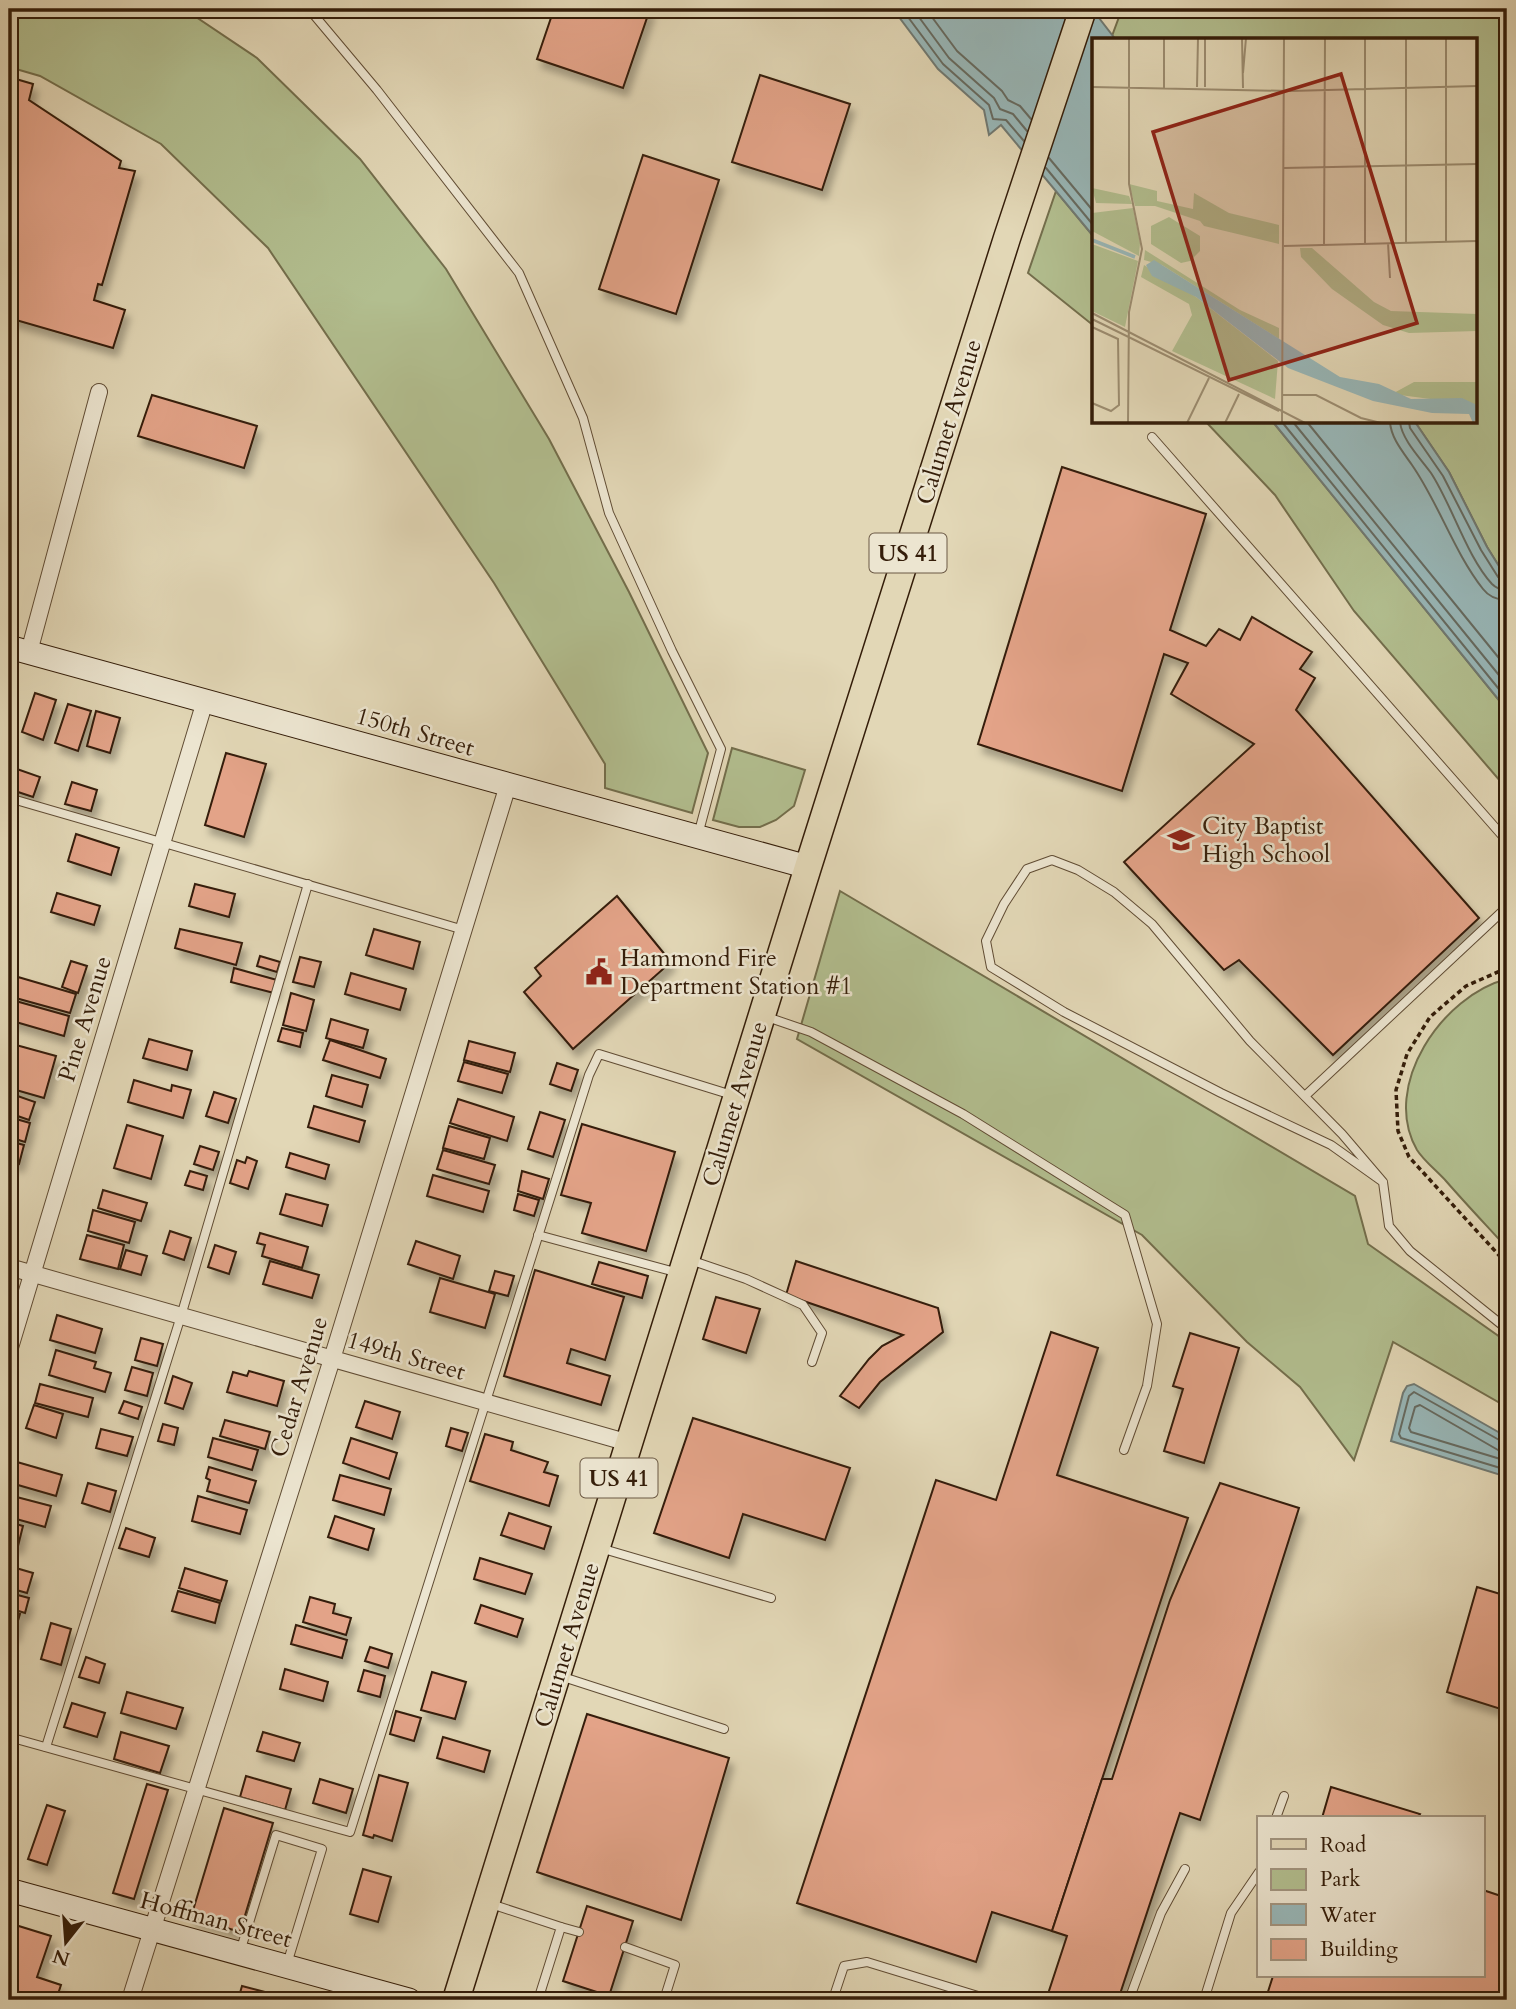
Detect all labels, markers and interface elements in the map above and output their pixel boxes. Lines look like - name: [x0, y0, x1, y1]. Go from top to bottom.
- inset map: [1092, 38, 1478, 424]
- street label: Calumet Avenue: [908, 335, 990, 509]
- road number: US 41: [870, 534, 946, 572]
- street label: 150th Street: [352, 699, 478, 765]
- place label: City Baptist High School: [1202, 810, 1330, 871]
- school or university icon: City Baptist High School: [1166, 825, 1196, 855]
- place label: Hammond Fire Department Station #1: [620, 942, 852, 1003]
- street label: Pine Avenue: [50, 952, 120, 1086]
- public building icon: Hammond Fire Department Station #1: [584, 957, 614, 987]
- street label: Calumet Avenue: [694, 1017, 776, 1191]
- street label: Cedar Avenue: [262, 1313, 336, 1461]
- street label: 149th Street: [343, 1323, 469, 1389]
- road number: US 41: [580, 1458, 658, 1498]
- street label: Calumet Avenue: [526, 1558, 608, 1732]
- legend: [1257, 1816, 1484, 1978]
- text: Road: [1320, 1831, 1366, 1860]
- text: Park: [1320, 1865, 1361, 1894]
- street label: Hoffman Street: [136, 1884, 296, 1956]
- text: Water: [1319, 1901, 1376, 1930]
- north arrow: [32, 1908, 102, 1978]
- text: Building: [1320, 1935, 1398, 1964]
- text: N: [49, 1942, 73, 1972]

